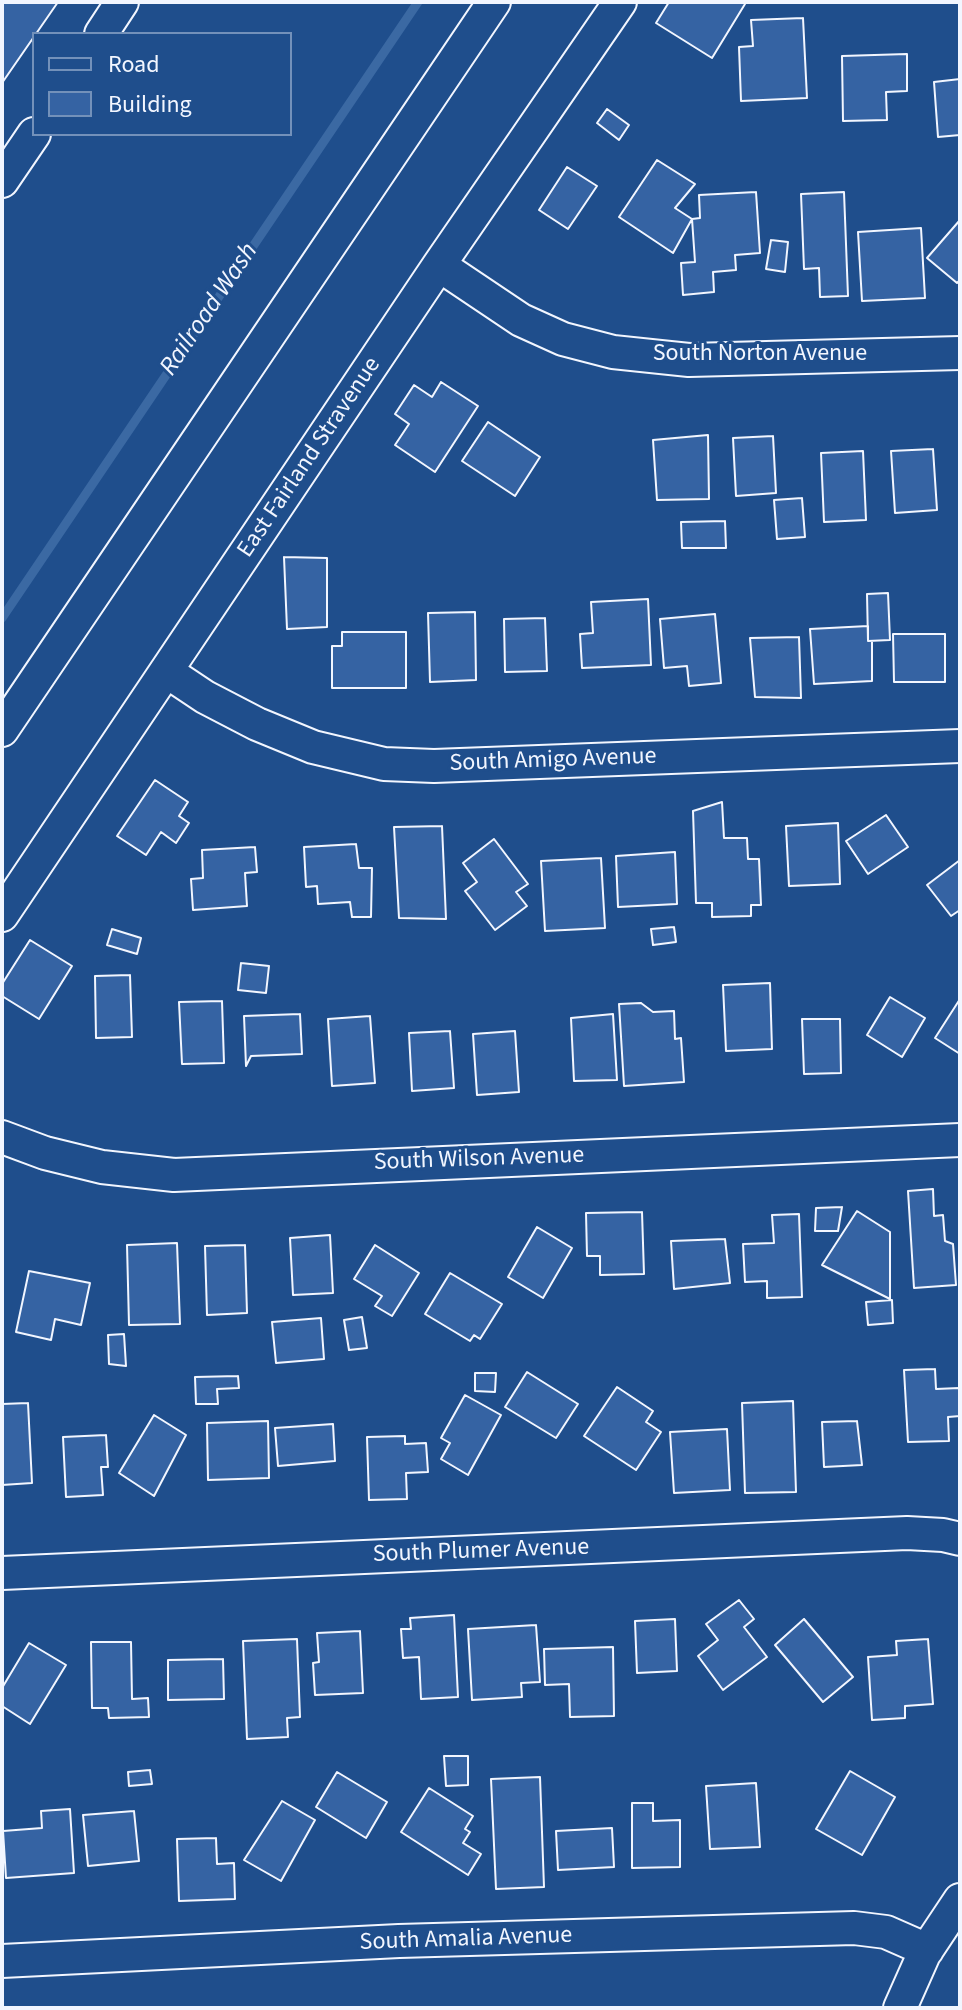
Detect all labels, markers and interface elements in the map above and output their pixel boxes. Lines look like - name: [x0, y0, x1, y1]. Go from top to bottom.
- legend: [32, 32, 292, 136]
- text: Road: [108, 47, 160, 82]
- text: Building: [108, 87, 192, 122]
- water label: Railroad Wash: [154, 238, 266, 382]
- street label: South Norton Avenue: [653, 341, 867, 369]
- street label: East Fairland Stravenue: [232, 352, 388, 564]
- street label: South Amigo Avenue: [449, 743, 657, 779]
- street label: South Wilson Avenue: [373, 1142, 585, 1178]
- street label: South Plumer Avenue: [372, 1534, 590, 1570]
- street label: South Amalia Avenue: [359, 1922, 573, 1958]

